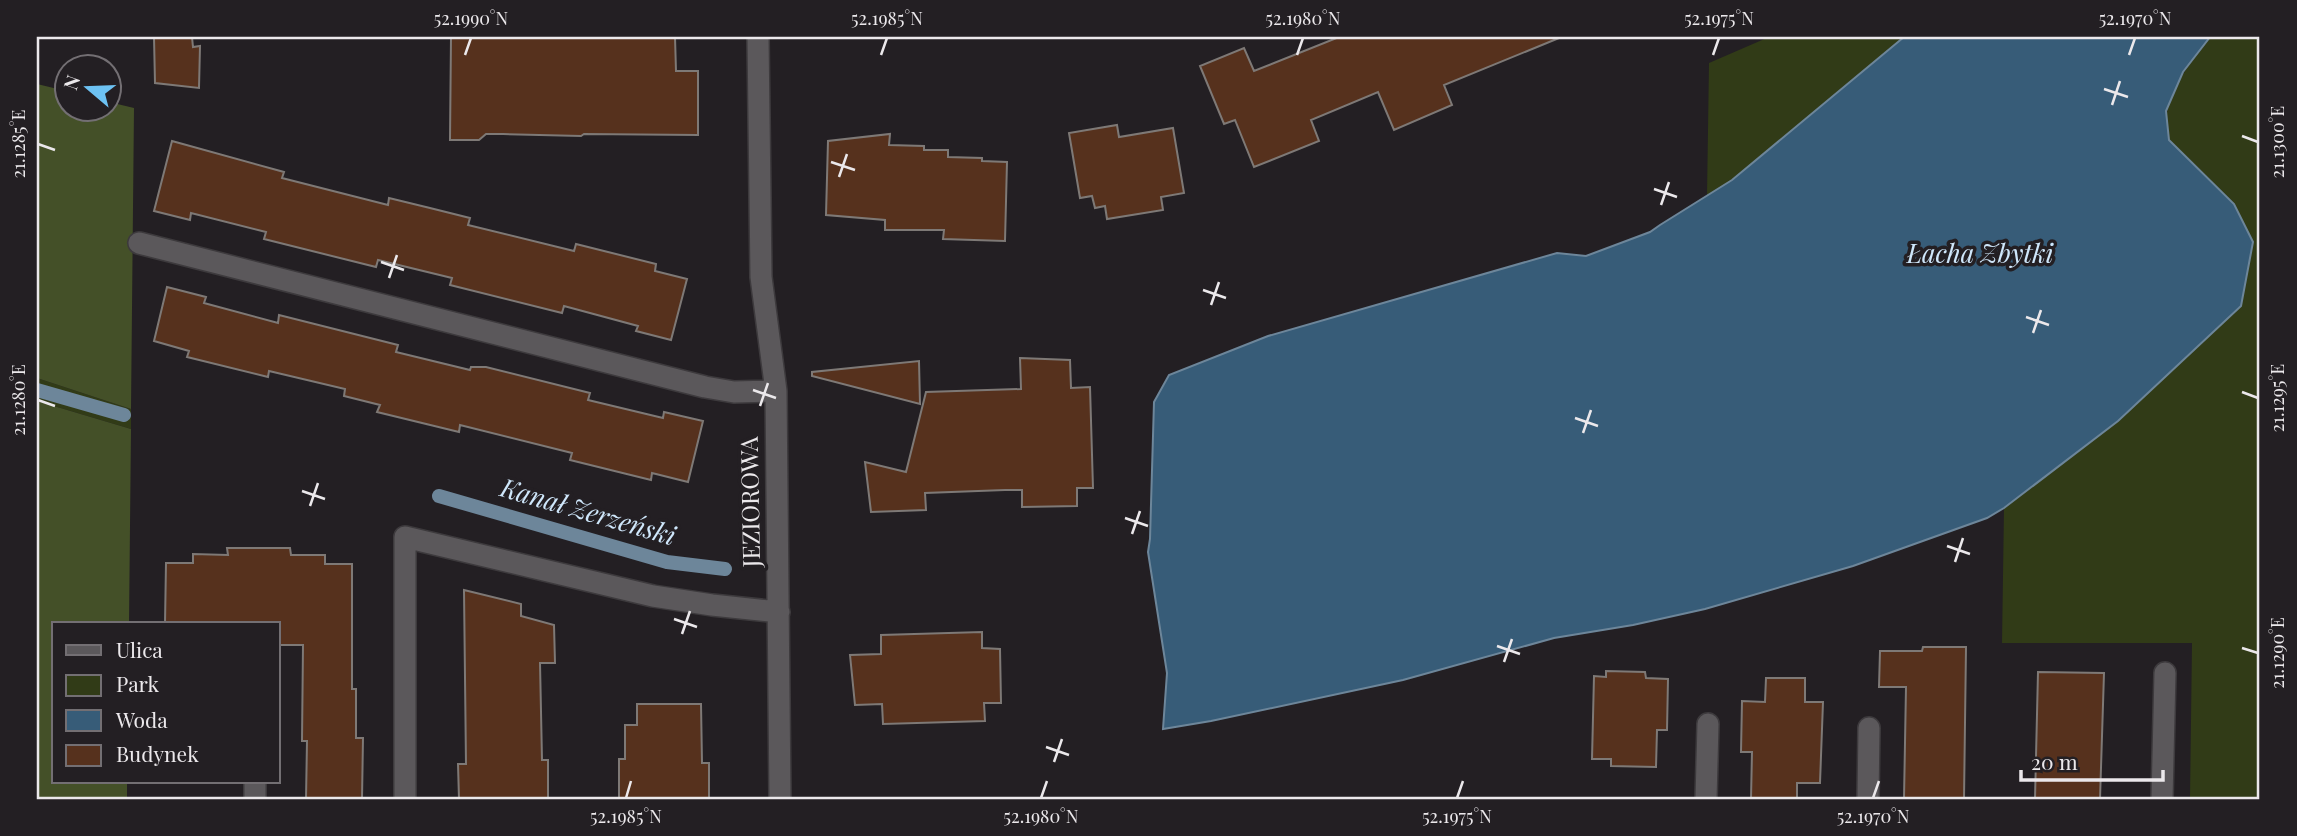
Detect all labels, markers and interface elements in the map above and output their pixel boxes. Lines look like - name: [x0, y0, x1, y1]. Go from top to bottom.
- text: 52.1990°N: [434, 6, 509, 30]
- text: 52.1985°N: [851, 6, 923, 30]
- text: 52.1980°N: [1266, 6, 1341, 30]
- text: 52.1975°N: [1684, 6, 1754, 30]
- text: 52.1970°N: [2099, 6, 2172, 30]
- north arrow: [52, 52, 122, 122]
- text: N: [56, 71, 86, 93]
- text: 21.1300°E: [2265, 106, 2289, 178]
- text: 21.1285°E: [6, 110, 30, 178]
- water label: Łacha Zbytki: [1906, 235, 2055, 270]
- text: 21.1280°E: [6, 364, 30, 436]
- text: 21.1295°E: [2265, 364, 2289, 432]
- street label: JEZIOROWA: [732, 436, 766, 569]
- water label: Kanał Zerzeński: [496, 469, 681, 553]
- text: 21.1290°E: [2265, 617, 2289, 689]
- legend: [52, 622, 280, 784]
- text: Ulica: [116, 635, 163, 663]
- text: Park: [116, 669, 160, 697]
- text: Woda: [115, 705, 168, 733]
- scale bar: [2021, 738, 2162, 782]
- text: Budynek: [116, 739, 199, 767]
- text: 20 m: [2031, 747, 2078, 775]
- text: 52.1985°N: [590, 804, 662, 828]
- text: 52.1980°N: [1004, 804, 1079, 828]
- text: 52.1975°N: [1422, 804, 1492, 828]
- text: 52.1970°N: [1837, 804, 1910, 828]

